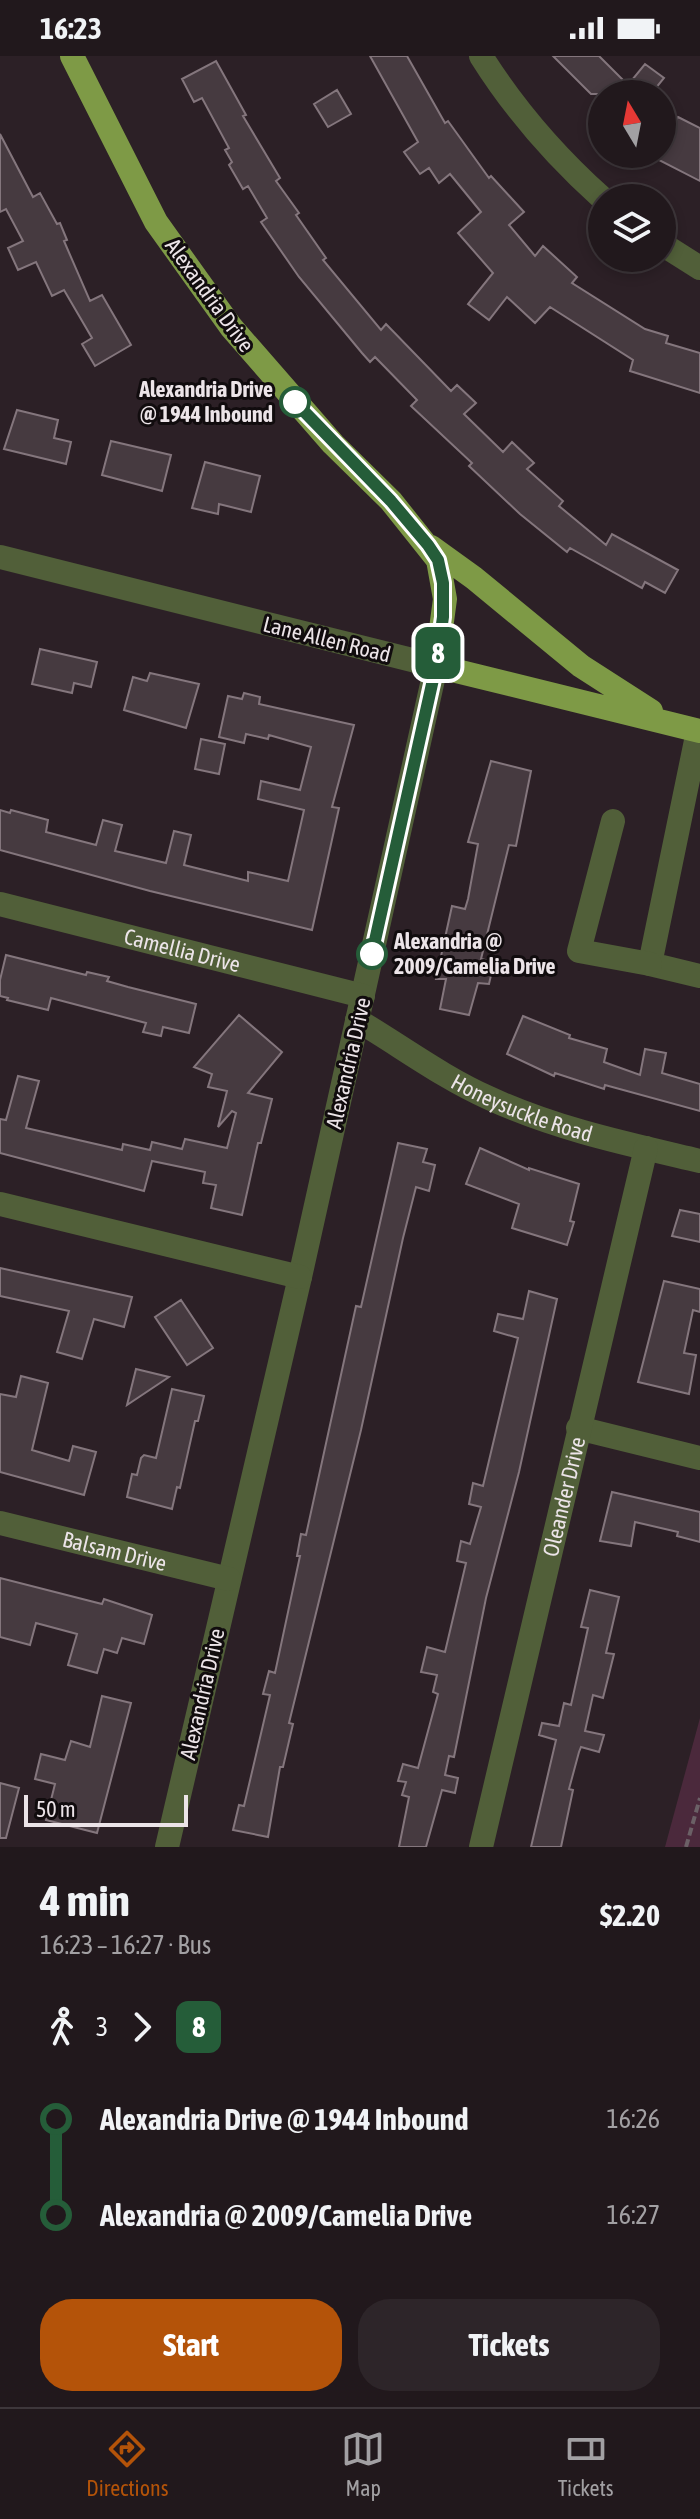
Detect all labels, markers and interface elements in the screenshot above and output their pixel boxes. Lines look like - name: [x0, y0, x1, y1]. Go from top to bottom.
- text: 16:23: [40, 11, 102, 45]
- north arrow: [588, 80, 676, 168]
- map controls: [588, 80, 676, 272]
- button: layers: [588, 184, 676, 272]
- street label: Alexandria Drive: [160, 233, 260, 357]
- place label: Alexandria Drive @ 1944 Inbound: [138, 376, 273, 427]
- marker: Alexandria Drive @ 1944 Inbound: [280, 387, 310, 417]
- street label: Lane Allen Road: [261, 611, 393, 667]
- line badge: 8: [412, 627, 464, 679]
- text: 8: [431, 637, 445, 669]
- street label: Camellia Drive: [121, 923, 243, 977]
- place label: Alexandria @ 2009/Camelia Drive: [393, 928, 556, 979]
- marker: Alexandria @ 2009/Camelia Drive: [357, 939, 387, 969]
- street label: Alexandria Drive: [320, 995, 376, 1131]
- street label: Honeysuckle Road: [447, 1068, 595, 1147]
- street label: Oleander Drive: [537, 1434, 590, 1559]
- street label: Balsam Drive: [60, 1526, 169, 1576]
- street label: Alexandria Drive: [174, 1626, 230, 1762]
- scale bar: [24, 1791, 188, 1827]
- text: 50 m: [36, 1796, 76, 1822]
- text: 4 min: [40, 1875, 130, 1925]
- text: $2.20: [600, 1898, 660, 1932]
- text: 16:23 – 16:27 · Bus: [40, 1930, 211, 1960]
- icon: walk: [40, 2005, 84, 2049]
- icon: forward: [120, 2005, 164, 2049]
- text: 8: [192, 2011, 205, 2043]
- text: 3: [96, 2012, 108, 2042]
- text: Alexandria Drive @ 1944 Inbound: [100, 2102, 468, 2136]
- text: 16:26: [606, 2104, 660, 2134]
- text: Alexandria @ 2009/Camelia Drive: [100, 2198, 472, 2232]
- text: 16:27: [606, 2200, 660, 2230]
- button: Start: [40, 2299, 342, 2391]
- button: Tickets: [358, 2299, 660, 2391]
- tab: Directions: [86, 2427, 168, 2501]
- tab: Map: [341, 2427, 385, 2501]
- tab: Tickets: [558, 2427, 614, 2501]

